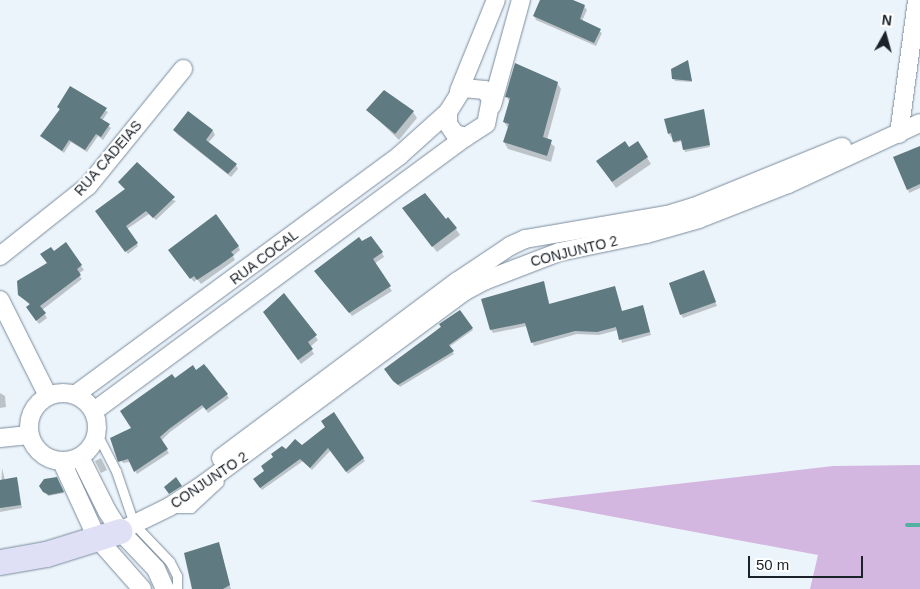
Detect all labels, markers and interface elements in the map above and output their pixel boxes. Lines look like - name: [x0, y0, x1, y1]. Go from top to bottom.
- north arrow: [860, 10, 910, 60]
- text: N: [881, 12, 893, 29]
- street label: RUA CADEIAS: [71, 117, 145, 199]
- street label: RUA COCAL: [226, 226, 302, 288]
- street label: CONJUNTO 2: [529, 232, 619, 270]
- street label: CONJUNTO 2: [167, 448, 251, 512]
- scale bar: [750, 546, 865, 578]
- text: 50 m: [756, 556, 789, 573]

